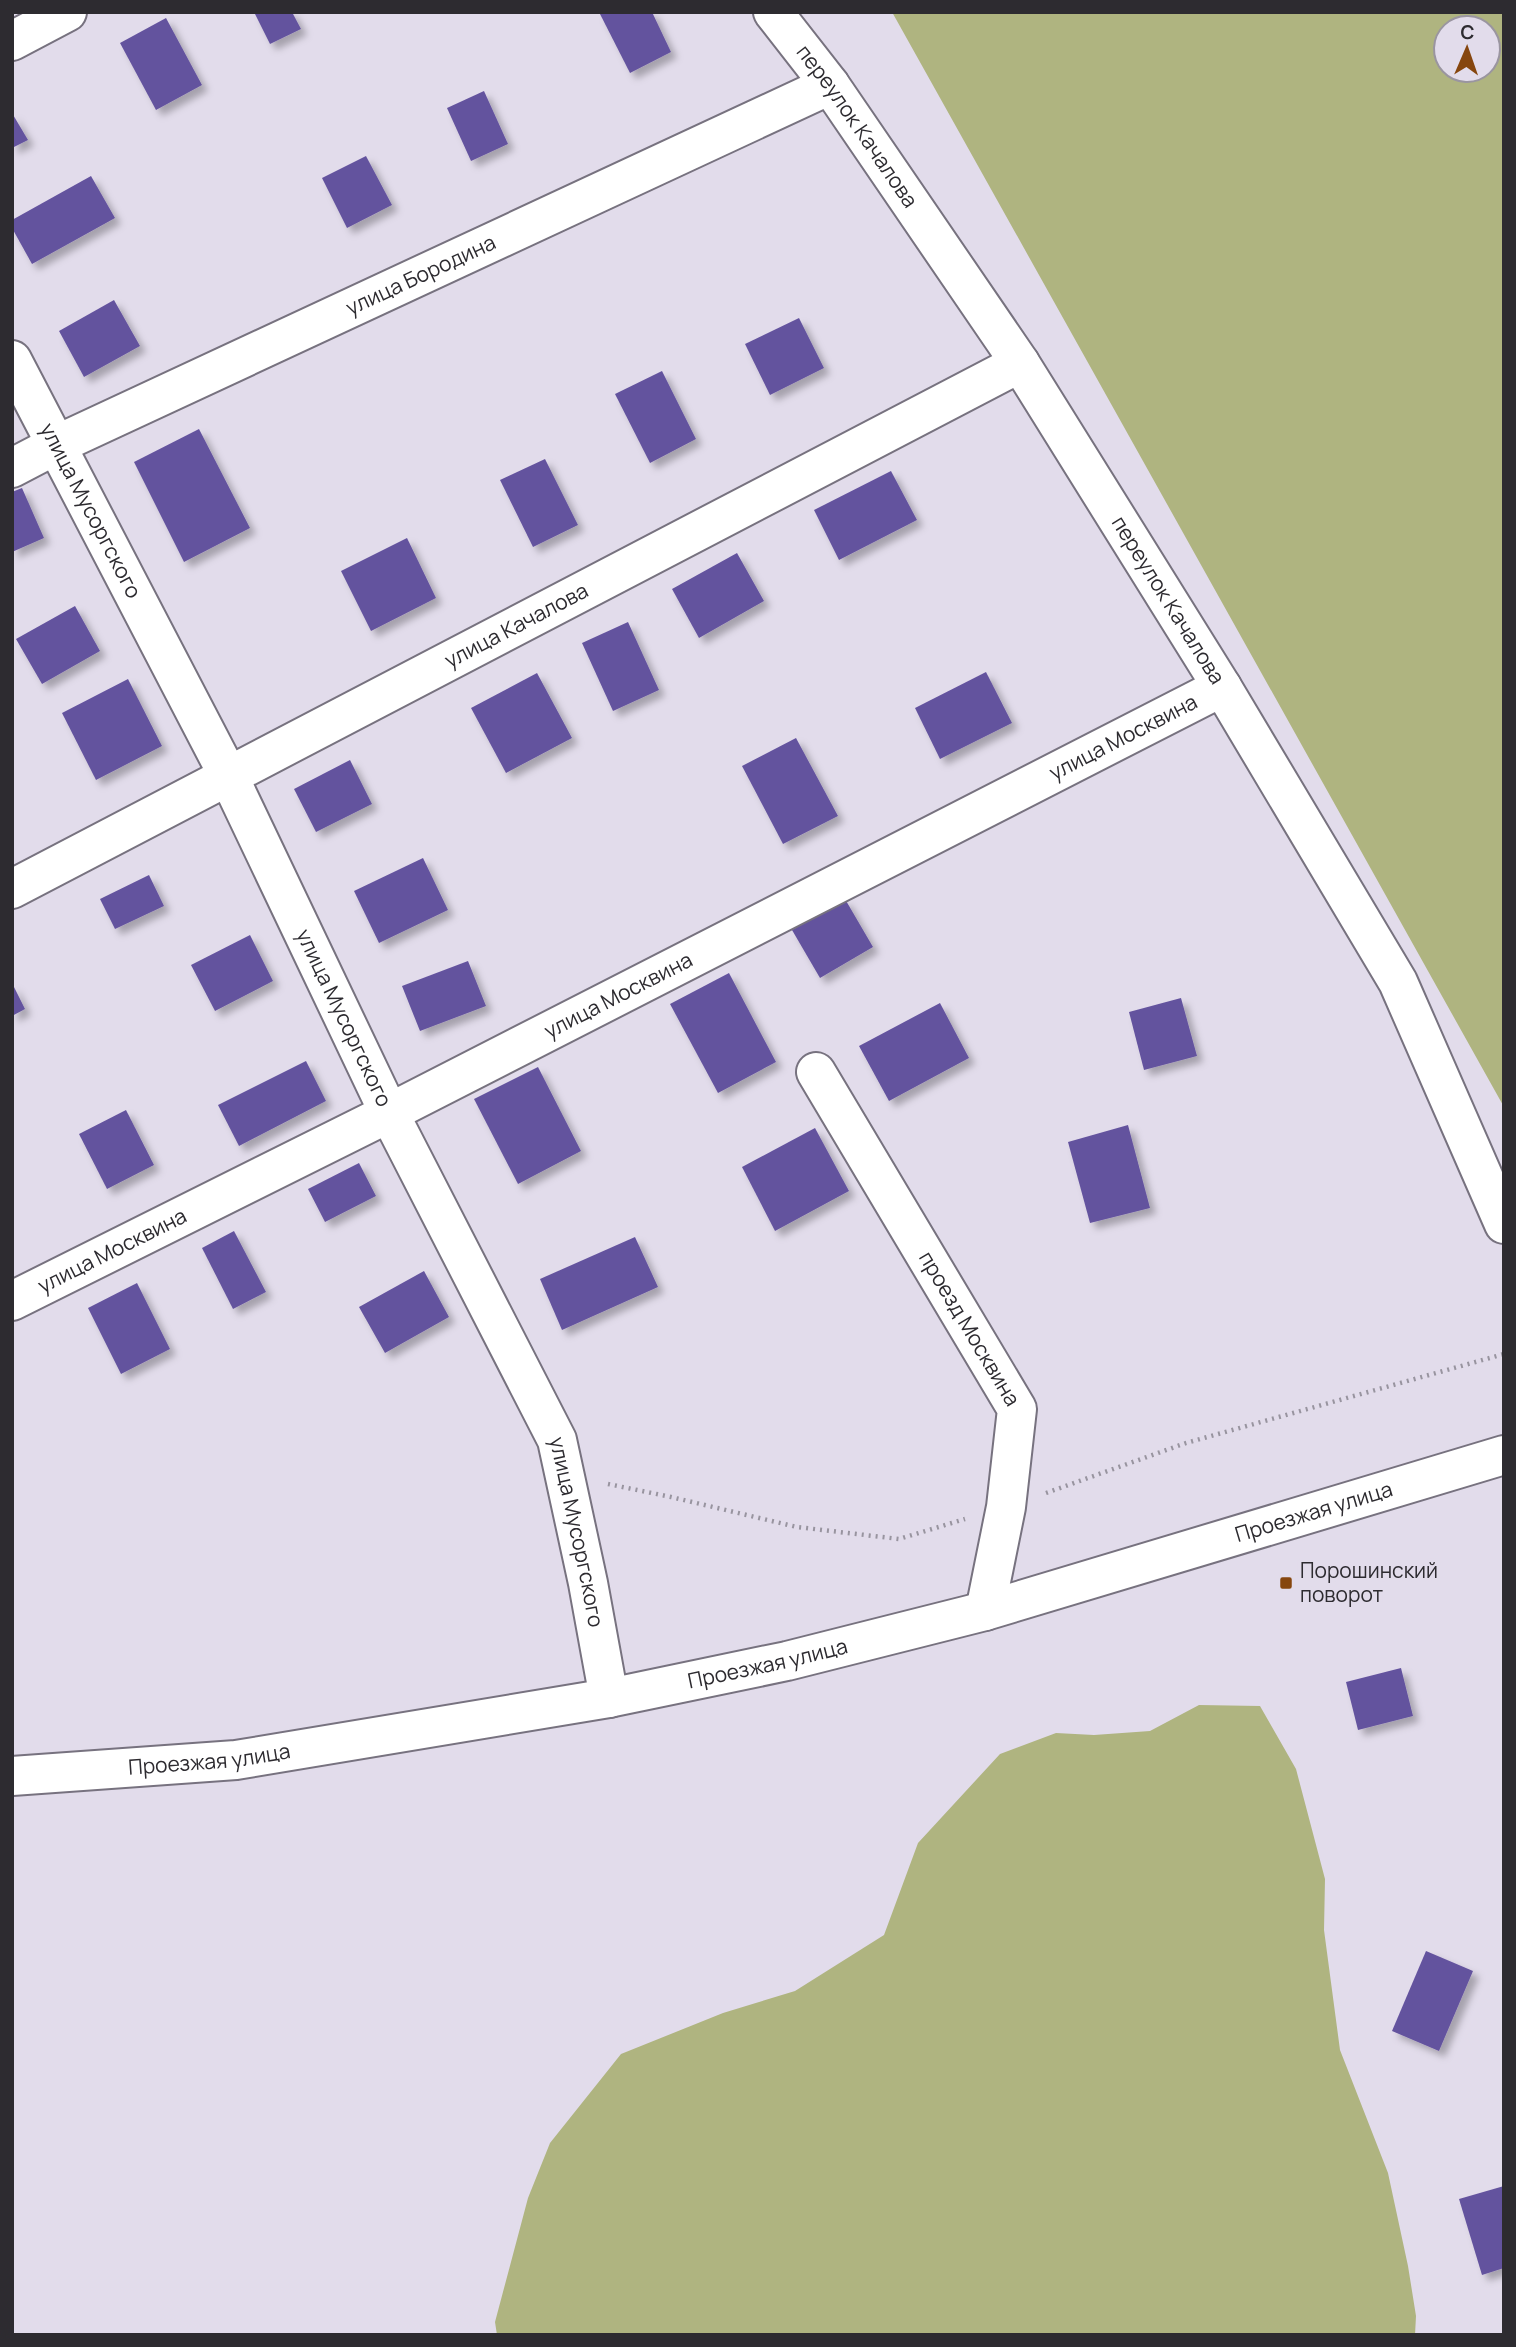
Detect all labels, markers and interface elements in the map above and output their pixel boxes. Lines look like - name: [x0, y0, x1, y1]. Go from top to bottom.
- north arrow: [1432, 14, 1502, 84]
- text: С: [1460, 19, 1475, 45]
- street label: переулок Качалова: [791, 39, 925, 213]
- street label: улица Бородина: [341, 228, 500, 321]
- street label: улица Мусоргского: [34, 418, 149, 603]
- street label: переулок Качалова: [1106, 510, 1232, 689]
- street label: улица Качалова: [439, 576, 593, 674]
- street label: улица Москвина: [1044, 687, 1202, 786]
- street label: улица Мусоргского: [290, 924, 399, 1111]
- street label: улица Москвина: [539, 945, 697, 1044]
- street label: улица Москвина: [33, 1201, 191, 1299]
- street label: проезд Москвина: [913, 1246, 1027, 1411]
- street label: улица Мусоргского: [544, 1434, 611, 1629]
- street label: Проезжая улица: [1231, 1474, 1396, 1548]
- place label: Порошинский поворот: [1300, 1556, 1438, 1608]
- marker: Порошинский поворот: [1278, 1575, 1294, 1591]
- street label: Проезжая улица: [685, 1631, 850, 1694]
- street label: Проезжая улица: [127, 1736, 292, 1781]

